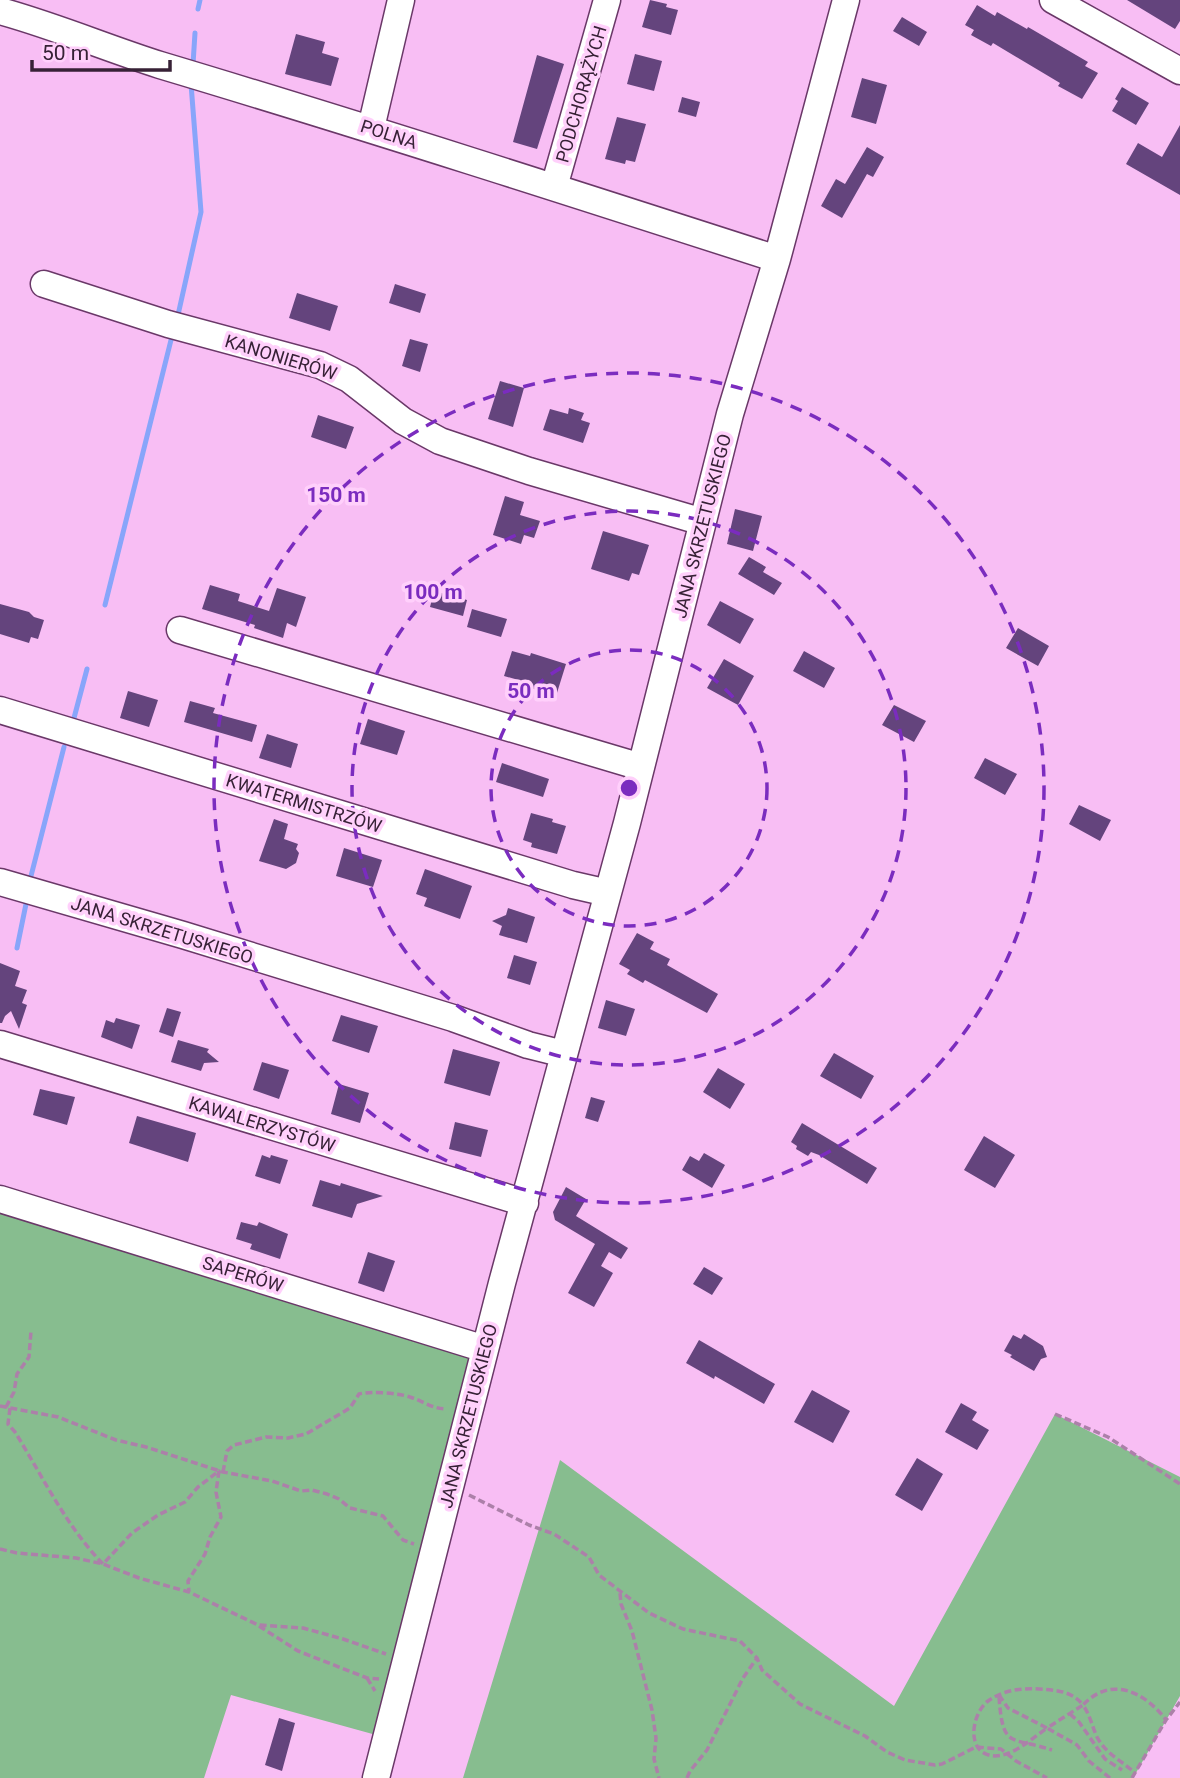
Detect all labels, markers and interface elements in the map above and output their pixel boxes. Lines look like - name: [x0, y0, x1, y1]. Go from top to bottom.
- street label: PODCHORĄŻYCH: [551, 23, 611, 165]
- scale bar: [32, 28, 170, 72]
- text: 50 m: [42, 41, 89, 65]
- street label: POLNA: [358, 115, 420, 153]
- street label: KANONIERÓW: [223, 330, 339, 384]
- street label: JANA SKRZETUSKIEGO: [669, 432, 735, 620]
- text: 150 m: [306, 483, 366, 507]
- text: 100 m: [403, 580, 463, 604]
- text: 50 m: [507, 679, 555, 703]
- street label: KWATERMISTRZÓW: [224, 769, 384, 837]
- centre of rings: [617, 776, 641, 800]
- street label: JANA SKRZETUSKIEGO: [68, 892, 256, 968]
- street label: KAWALERZYSTÓW: [186, 1092, 338, 1156]
- street label: SAPERÓW: [200, 1252, 286, 1296]
- street label: JANA SKRZETUSKIEGO: [435, 1322, 501, 1510]

